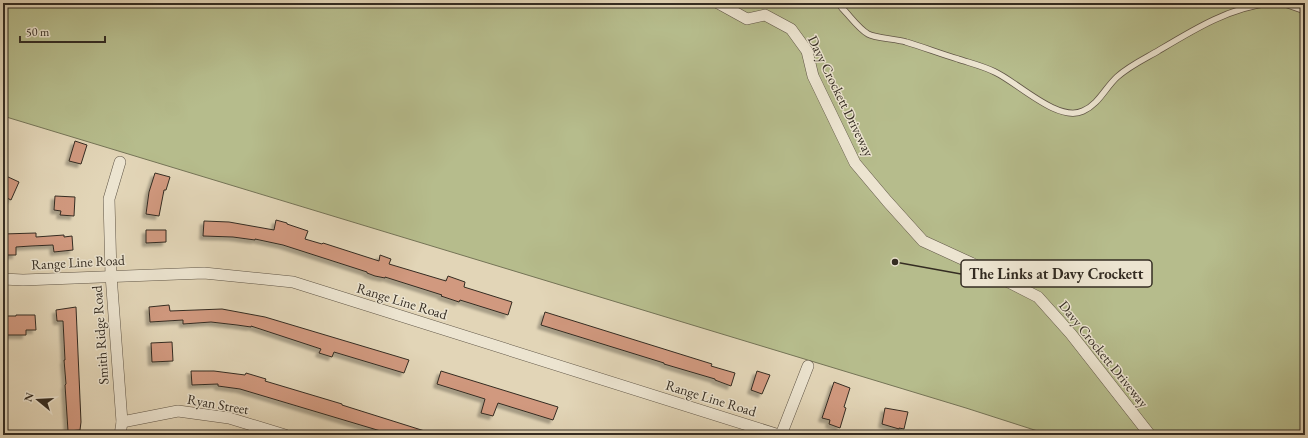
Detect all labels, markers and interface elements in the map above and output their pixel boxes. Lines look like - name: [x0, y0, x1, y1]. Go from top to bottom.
- scale bar: [20, 18, 105, 44]
- text: 50 m: [26, 24, 50, 40]
- street label: Davy Crockett Driveway: [804, 32, 879, 160]
- street label: Range Line Road: [31, 251, 126, 273]
- callout: The Links at Davy Crockett: [961, 260, 1152, 287]
- text: The Links at Davy Crockett: [969, 264, 1144, 283]
- street label: Range Line Road: [354, 279, 450, 324]
- street label: Smith Ridge Road: [87, 284, 112, 385]
- street label: Davy Crockett Driveway: [1055, 297, 1153, 412]
- street label: Range Line Road: [663, 376, 759, 421]
- north arrow: [18, 380, 58, 420]
- text: N: [20, 390, 37, 403]
- street label: Ryan Street: [186, 390, 251, 418]

